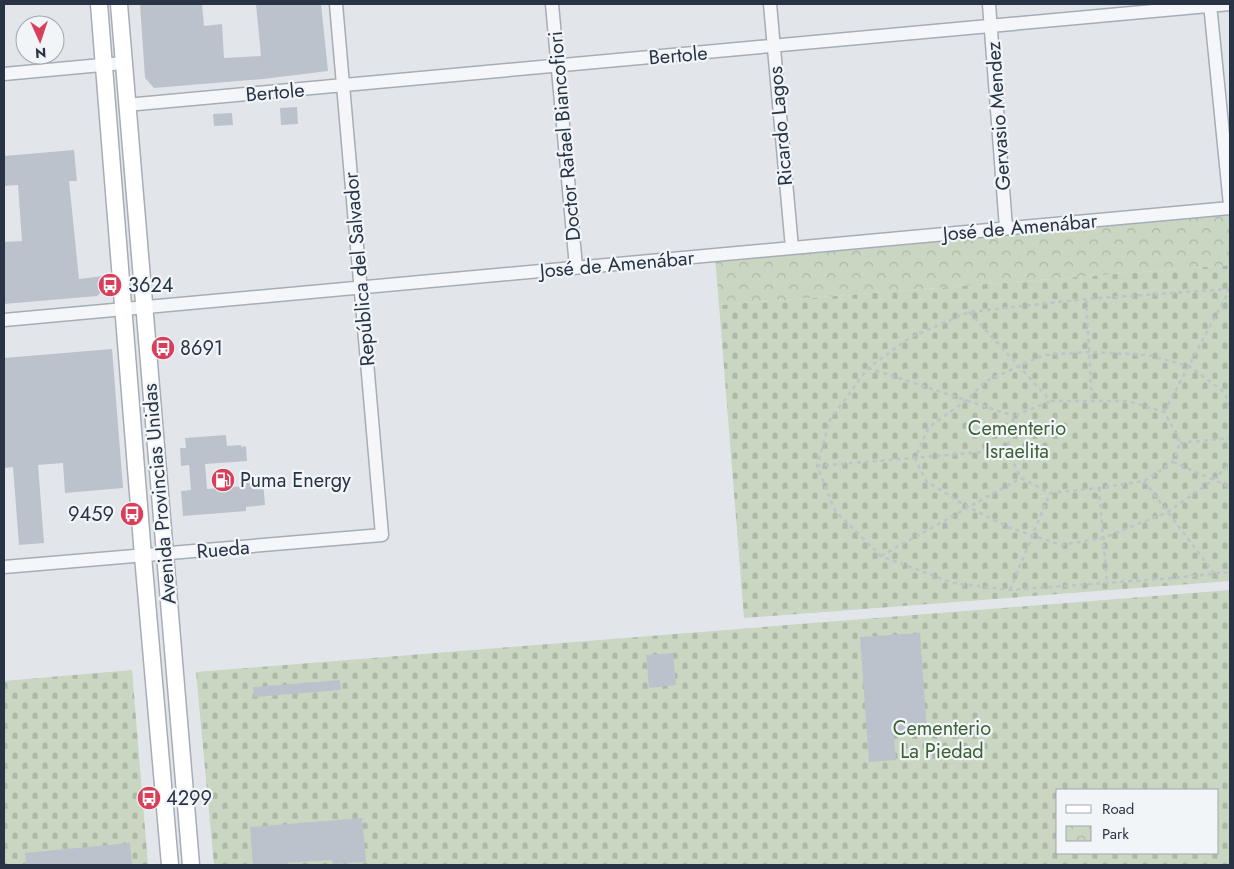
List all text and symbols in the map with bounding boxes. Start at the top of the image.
north arrow [15,15,65,65]
street label: Doctor Rafael Biancofiori [541,30,588,242]
street label: Bertole [647,38,709,73]
street label: Gervasio Mendez [979,40,1018,192]
text: N [35,43,47,63]
street label: Ricardo Lagos [761,65,800,187]
street label: Bertole [244,75,306,110]
street label: República del Salvador [337,171,382,367]
street label: José de Amenábar [939,206,1099,249]
street label: José de Amenábar [536,243,696,286]
place label: 3624 [128,271,174,300]
bus stop icon: 3624 [97,272,123,298]
place label: 8691 [180,334,223,363]
bus stop icon: 8691 [150,335,176,361]
street label: Avenida Provincias Unidas [135,382,184,606]
park label: Cementerio Israelita [968,414,1066,466]
place label: Puma Energy [240,466,351,495]
fuel station icon: Puma Energy [210,467,236,493]
place label: 9459 [68,500,114,529]
bus stop icon: 9459 [119,501,145,527]
street label: Rueda [195,533,251,566]
park label: Cementerio La Piedad [893,714,991,766]
place label: 4299 [166,784,212,813]
bus stop icon: 4299 [136,785,162,811]
legend [1056,789,1219,854]
text: Road [1102,798,1134,820]
text: Park [1102,823,1129,845]

